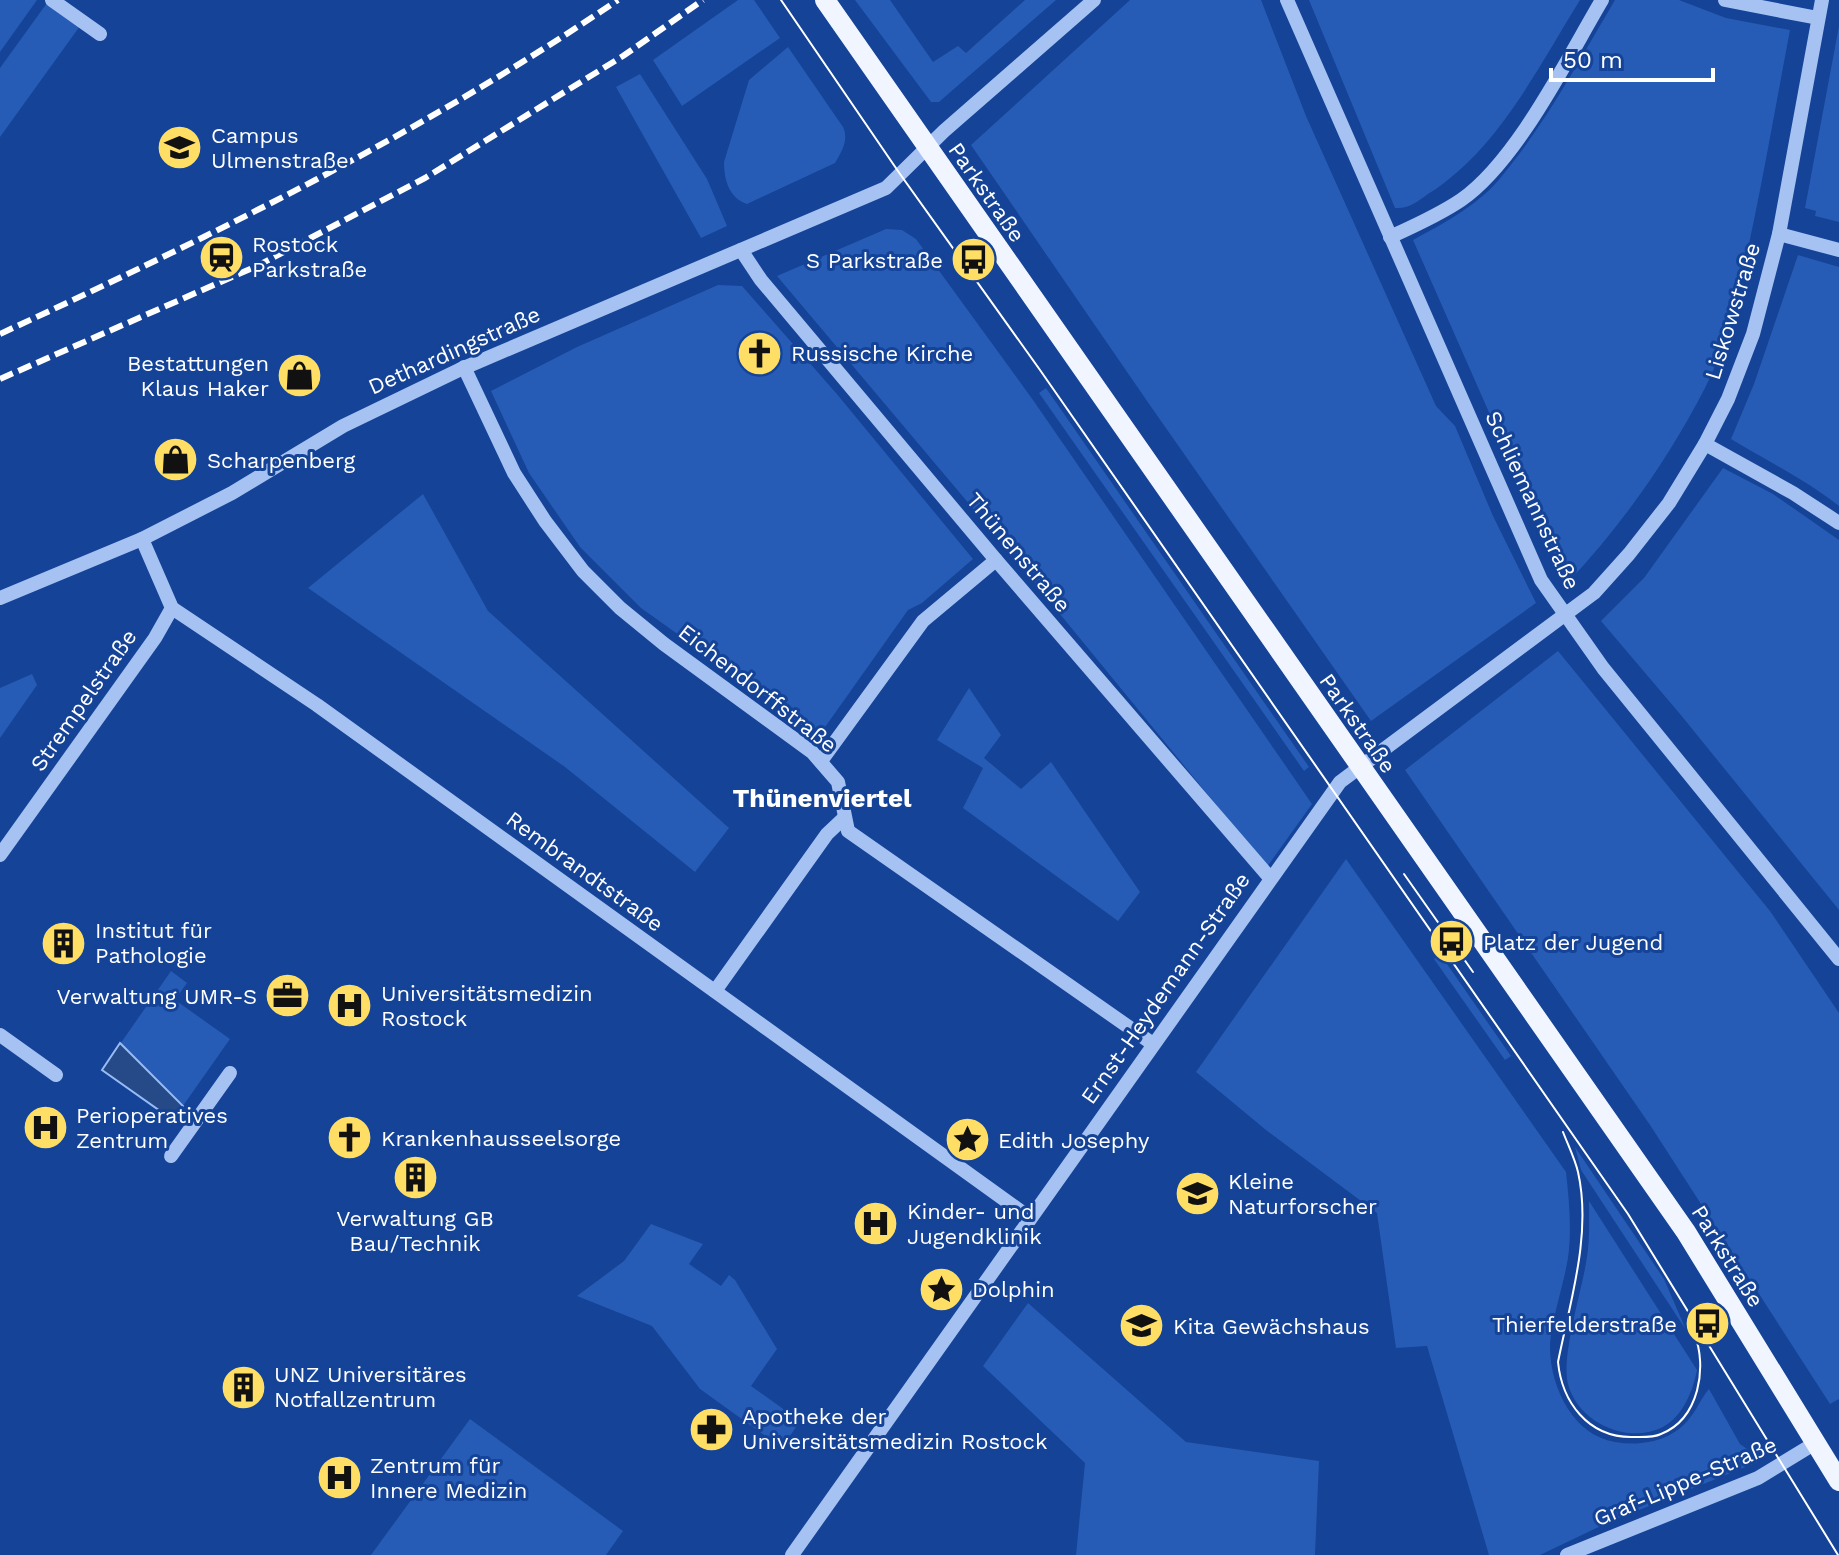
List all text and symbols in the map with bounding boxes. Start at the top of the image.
scale bar [1551,32,1713,82]
text: 50 m [1563,46,1623,74]
place label: Campus Ulmenstraße [211,123,349,173]
school or university icon: Campus Ulmenstraße [156,124,204,172]
street label: Parkstraße [943,138,1030,247]
place label: Rostock Parkstraße [252,232,367,282]
station icon: Rostock Parkstraße [197,233,245,281]
bus stop icon: S Parkstraße [950,236,998,284]
street label: Liskowstraße [1700,240,1765,383]
place label: S Parkstraße [806,248,943,273]
street label: Dethardingstraße [364,301,544,400]
church icon: Russische Kirche [736,329,784,377]
place label: Russische Kirche [791,341,973,366]
place label: Bestattungen Klaus Haker [127,351,269,401]
shop icon: Bestattungen Klaus Haker [276,352,324,400]
street label: Schliemannstraße [1480,407,1585,593]
shop icon: Scharpenberg [152,436,200,484]
place label: Scharpenberg [207,448,355,473]
street label: Thünenstraße [961,488,1076,617]
street label: Eichendorffstraße [674,619,842,758]
street label: Strempelstraße [25,625,142,776]
street label: Parkstraße [1314,669,1401,778]
district label: Thünenviertel [733,783,912,813]
street label: Rembrandtstraße [501,806,668,937]
street label: Ernst-Heydemann-Straße [1076,868,1255,1109]
place label: Institut für Pathologie [95,918,212,968]
bus stop icon: Platz der Jugend [1428,918,1476,966]
building icon: Institut für Pathologie [40,919,88,967]
place label: Platz der Jugend [1483,930,1663,955]
office icon: Verwaltung UMR-S [264,972,312,1020]
place label: Universitätsmedizin Rostock [381,981,593,1031]
hospital icon: Universitätsmedizin Rostock [326,982,374,1030]
place label: Verwaltung UMR-S [57,984,257,1009]
place label: Perioperatives Zentrum [76,1103,228,1153]
hospital icon: Perioperatives Zentrum [21,1104,69,1152]
church icon: Krankenhausseelsorge [326,1114,374,1162]
place icon: Edith Josephy [943,1116,991,1164]
place label: Krankenhausseelsorge [381,1126,621,1151]
place label: Edith Josephy [998,1128,1150,1153]
building icon: Verwaltung GB Bau/Technik [391,1153,439,1201]
place label: Kleine Naturforscher [1228,1169,1377,1219]
school or university icon: Kleine Naturforscher [1173,1170,1221,1218]
place label: Kinder- und Jugendklinik [907,1199,1042,1249]
hospital icon: Kinder- und Jugendklinik [852,1200,900,1248]
street label: Parkstraße [1686,1201,1769,1312]
place label: Verwaltung GB Bau/Technik [336,1206,494,1256]
place icon: Dolphin [917,1265,965,1313]
place label: Dolphin [972,1277,1055,1302]
bus stop icon: Thierfelderstraße [1684,1300,1732,1348]
school or university icon: Kita Gewächshaus [1118,1302,1166,1350]
place label: Thierfelderstraße [1492,1312,1677,1337]
place label: Kita Gewächshaus [1173,1314,1370,1339]
place label: UNZ Universitäres Notfallzentrum [274,1362,467,1412]
building icon: UNZ Universitäres Notfallzentrum [219,1363,267,1411]
place label: Apotheke der Universitätsmedizin Rostock [742,1404,1047,1454]
pharmacy icon: Apotheke der Universitätsmedizin Rostock [687,1405,735,1453]
street label: Graf-Lippe-Straße [1590,1432,1780,1531]
place label: Zentrum für Innere Medizin [370,1453,527,1503]
hospital icon: Zentrum für Innere Medizin [315,1454,363,1502]

